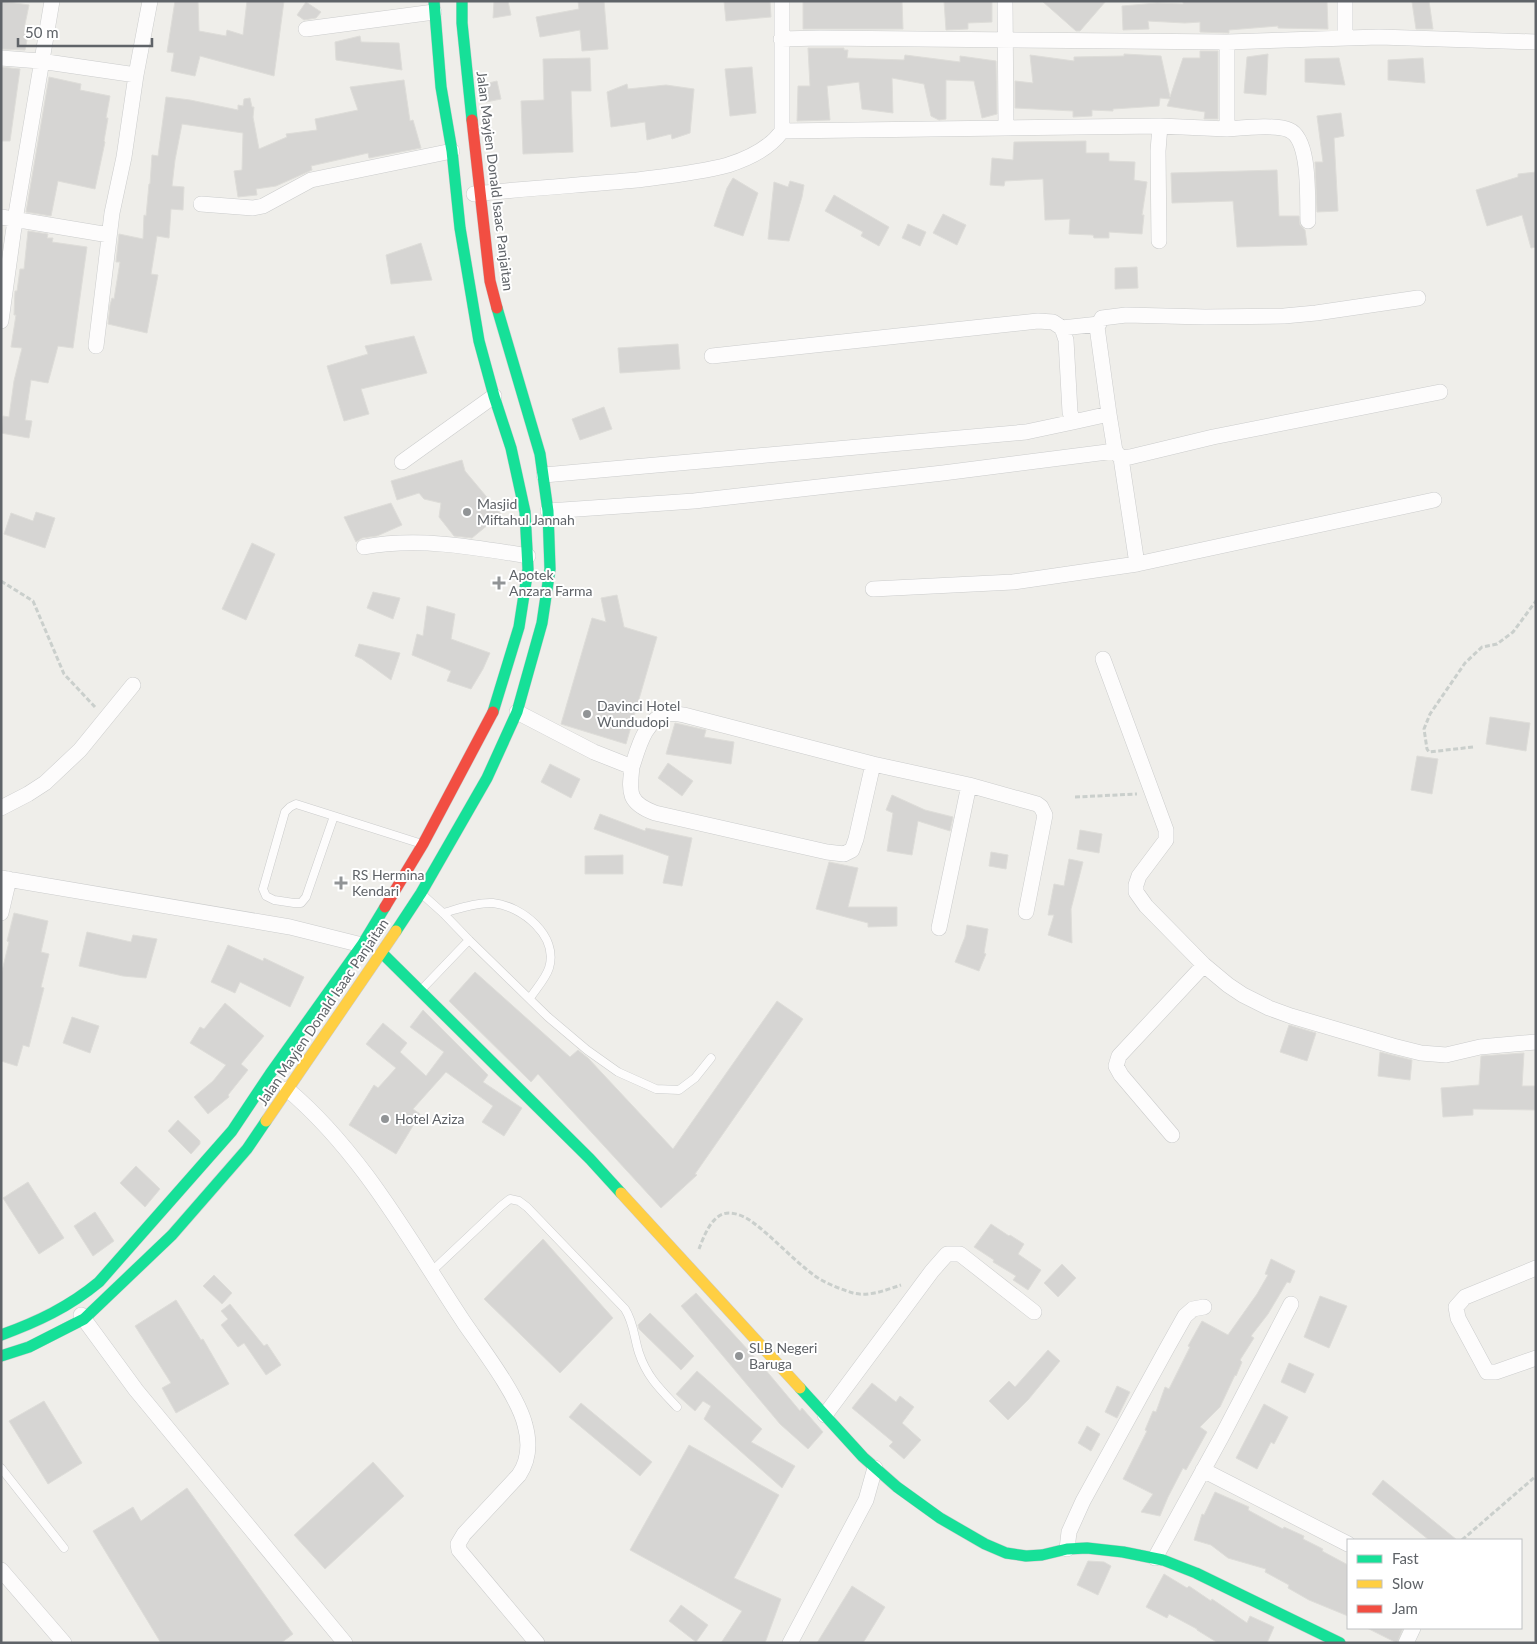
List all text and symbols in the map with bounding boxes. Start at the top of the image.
scale bar [18,15,151,47]
text: 50 m [25,23,59,41]
street label: Jalan Mayjen Donald Isaac Panjaitan [474,70,517,292]
place label: Masjid Miftahul Jannah [477,495,575,528]
marker: Masjid Miftahul Jannah [461,506,473,518]
place label: Apotek Anzara Farma [509,566,593,599]
marker: Apotek Anzara Farma [493,577,505,589]
place label: Davinci Hotel Wundudopi [597,697,680,730]
marker: Davinci Hotel Wundudopi [581,708,593,720]
place label: RS Hermina Kendari [352,866,425,899]
marker: RS Hermina Kendari [334,876,348,890]
street label: Jalan Mayjen Donald Isaac Panjaitan [254,915,392,1108]
place label: Hotel Aziza [395,1110,465,1127]
marker: Hotel Aziza [379,1113,391,1125]
place label: SLB Negeri Baruga [749,1339,817,1372]
marker: SLB Negeri Baruga [733,1350,745,1362]
legend [1347,1539,1522,1629]
text: Fast [1392,1549,1419,1567]
text: Slow [1392,1574,1424,1592]
text: Jam [1392,1599,1418,1617]

